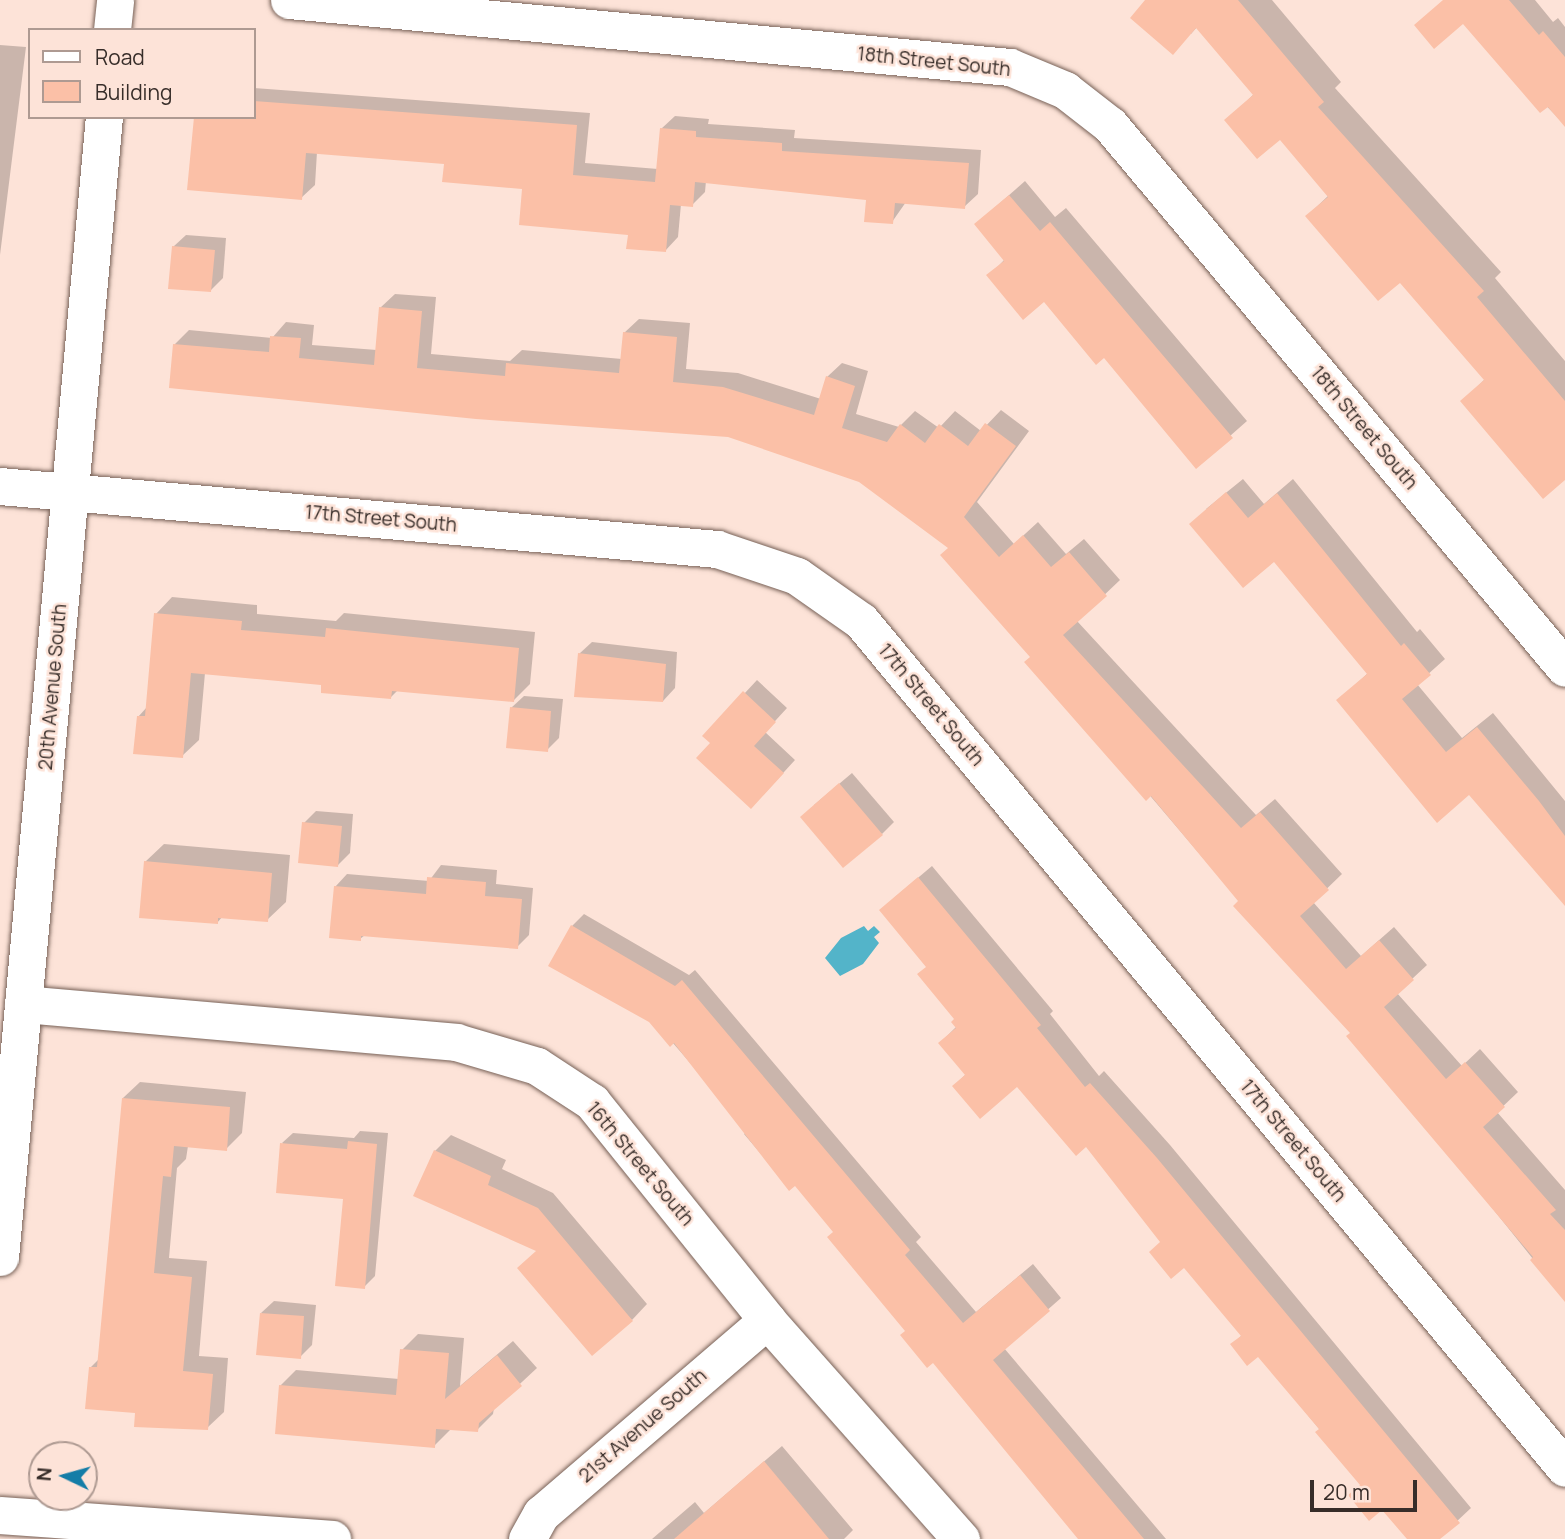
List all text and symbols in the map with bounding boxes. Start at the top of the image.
legend [28,28,256,119]
text: Road [95,43,145,71]
street label: 18th Street South [856,43,1012,81]
text: Building [95,78,172,106]
street label: 18th Street South [1306,362,1422,494]
street label: 17th Street South [304,501,458,537]
street label: 20th Avenue South [34,603,72,771]
street label: 17th Street South [873,639,989,771]
street label: 17th Street South [1235,1075,1351,1207]
street label: 16th Street South [582,1097,698,1231]
street label: 21st Avenue South [575,1364,711,1488]
north arrow [28,1441,98,1511]
text: N [31,1466,58,1482]
scale bar [1313,1466,1420,1510]
text: 20 m [1323,1478,1370,1506]

